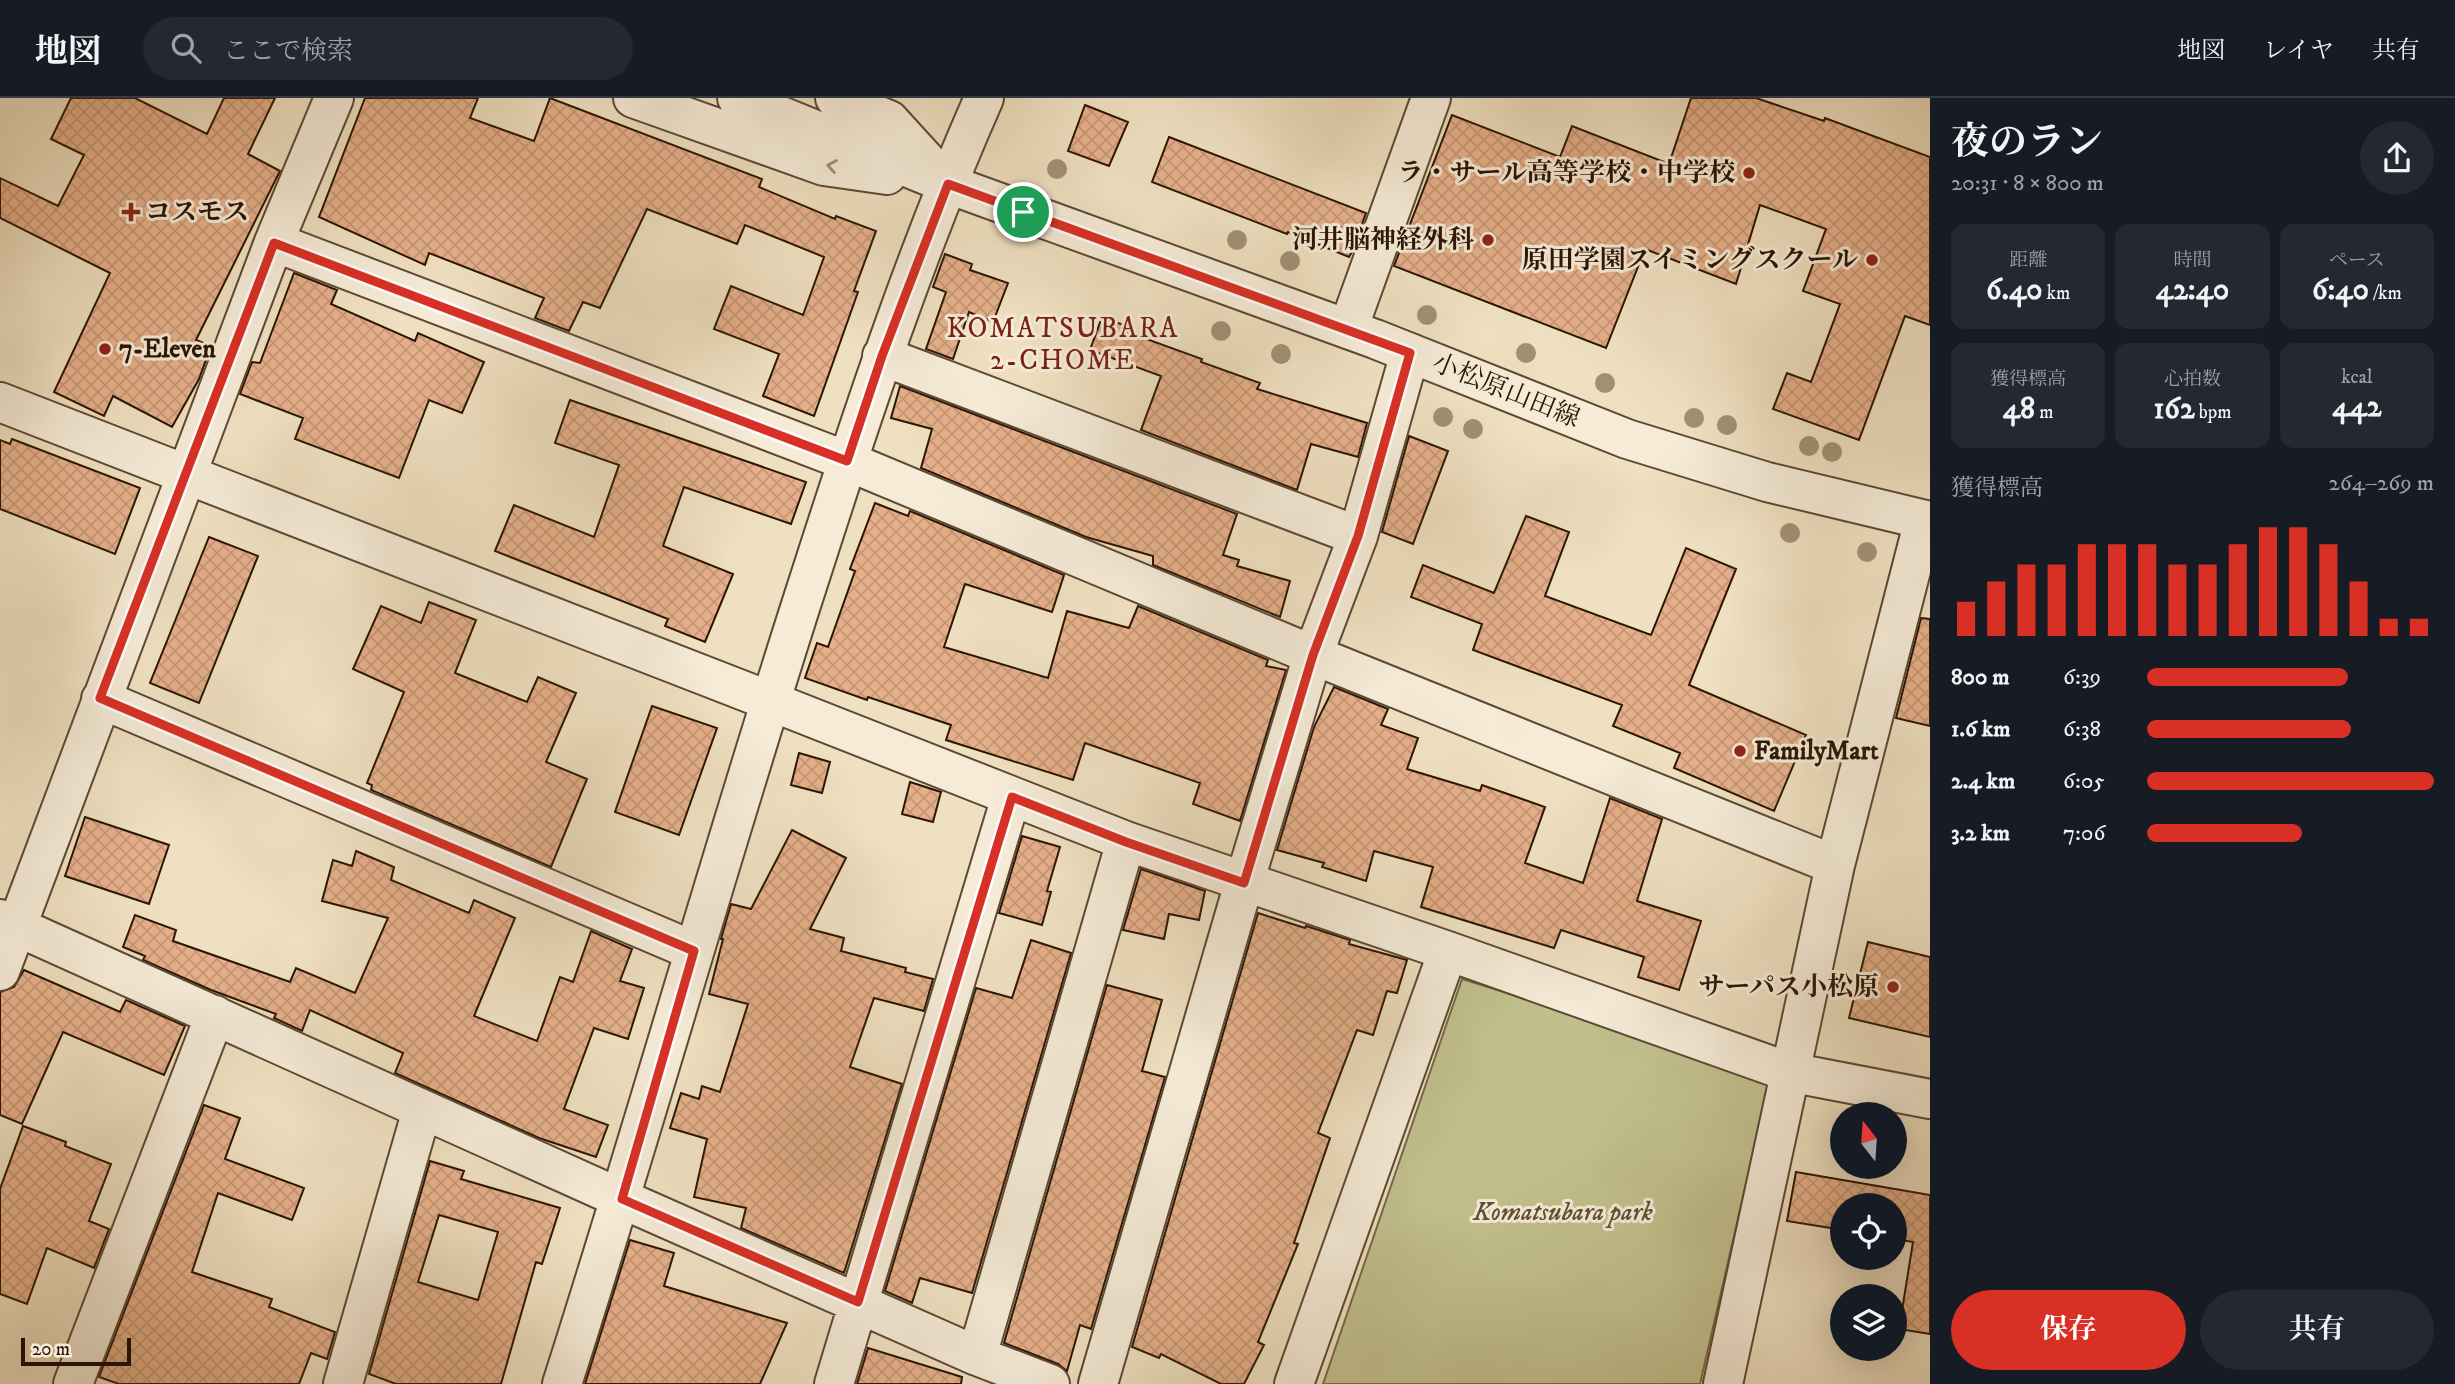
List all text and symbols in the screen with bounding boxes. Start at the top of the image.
search box [143,17,633,80]
icon: search [167,29,205,67]
text: 地図 [35,32,101,73]
text: ここで検索 [223,35,353,68]
text: 地図 [2177,36,2225,66]
text: レイヤ [2263,36,2334,66]
text: 共有 [2372,36,2420,66]
text: 夜のラン [1951,119,2103,167]
button: share [2360,121,2434,195]
place label: ラ・サール高等学校・中学校 [1398,157,1735,190]
one-way arrow [826,160,838,175]
marker: ラ・サール高等学校・中学校 [1741,165,1757,181]
text: 20:31 · 8 × 800 m [1951,169,2104,198]
pin [993,182,1053,242]
icon: arrive [1004,193,1042,231]
place label: コスモス [145,196,249,229]
marker: コスモス [123,204,139,220]
place label: 河井脳神経外科 [1292,224,1474,257]
marker: 河井脳神経外科 [1480,232,1496,248]
place label: 原田学園スイミングスクール [1522,244,1858,277]
text: 距離 [2009,249,2047,272]
text: 時間 [2173,249,2212,272]
text: ペース [2329,249,2385,272]
marker: 原田学園スイミングスクール [1864,252,1880,268]
text: 6.40 [1986,272,2043,309]
text: 42:40 [2156,272,2229,309]
text: 6:40 [2312,272,2369,309]
text: km [2043,282,2070,305]
text: /km [2369,282,2402,305]
district label: KOMATSUBARA 2-CHOME [947,311,1179,378]
place label: 7-Eleven [119,333,216,366]
marker: 7-Eleven [97,341,113,357]
street label: 小松原山田線 [1427,346,1585,436]
text: kcal [2341,366,2372,389]
text: 獲得標高 [1990,368,2066,391]
text: 心拍数 [2164,368,2221,391]
text: 442 [2332,389,2381,426]
text: 48 [2003,391,2035,428]
text: 162 [2153,391,2195,428]
text: m [2035,401,2053,424]
text: bpm [2195,401,2232,424]
text: 264–269 m [2328,469,2434,498]
text: 獲得標高 [1951,474,2043,503]
text: 800 m [1951,663,2009,692]
text: 6:39 [2063,663,2101,692]
text: 1.6 km [1951,715,2010,744]
text: 6:38 [2063,715,2101,744]
place label: FamilyMart [1754,735,1879,768]
marker: FamilyMart [1732,743,1748,759]
text: 2.4 km [1951,767,2015,796]
text: 6:05 [2063,767,2105,796]
text: 3.2 km [1951,819,2010,848]
text: 7:06 [2063,819,2105,848]
place label: サーパス小松原 [1698,971,1879,1004]
marker: サーパス小松原 [1885,979,1901,995]
north arrow [1830,1102,1908,1180]
map controls [1830,1102,1907,1361]
button: locate [1830,1193,1907,1270]
park label: Komatsubara park [1472,1196,1653,1229]
button: layers [1830,1284,1907,1361]
button: 保存 [1951,1290,2186,1370]
button: 共有 [2200,1290,2434,1370]
scale bar [21,1335,131,1367]
text: 20 m [32,1338,70,1361]

